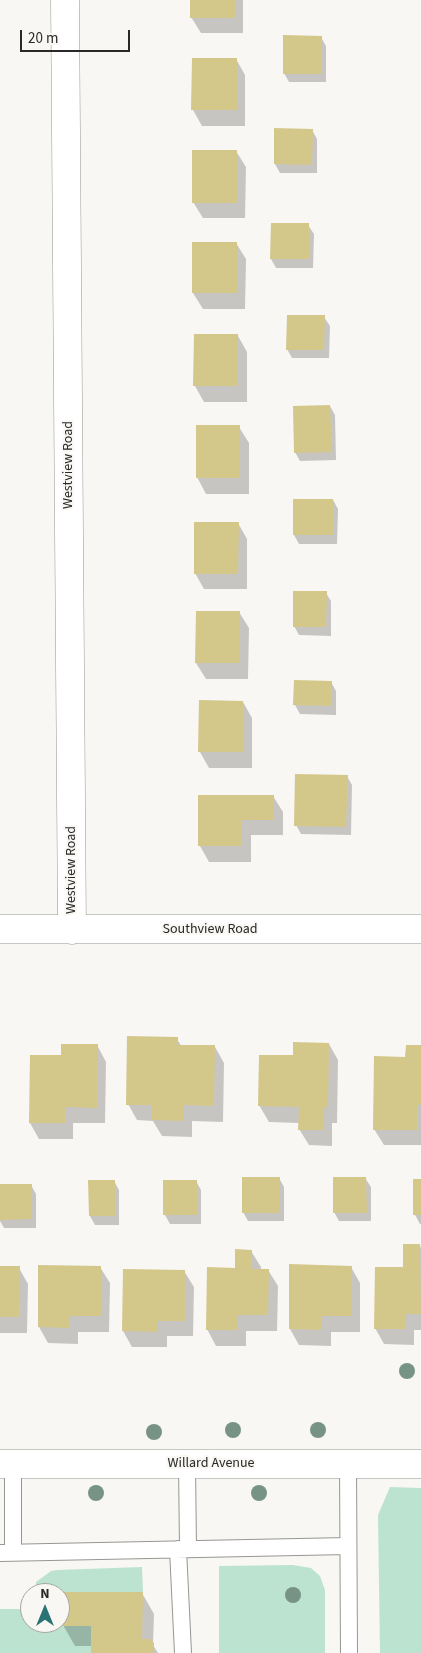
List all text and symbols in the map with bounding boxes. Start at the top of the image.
scale bar [22,20,132,52]
text: 20 m [28,28,58,49]
street label: Westview Road [61,421,77,509]
street label: Westview Road [64,826,80,914]
street label: Southview Road [163,922,257,938]
street label: Willard Avenue [167,1456,255,1472]
north arrow [20,1583,70,1633]
text: N [40,1584,50,1604]

